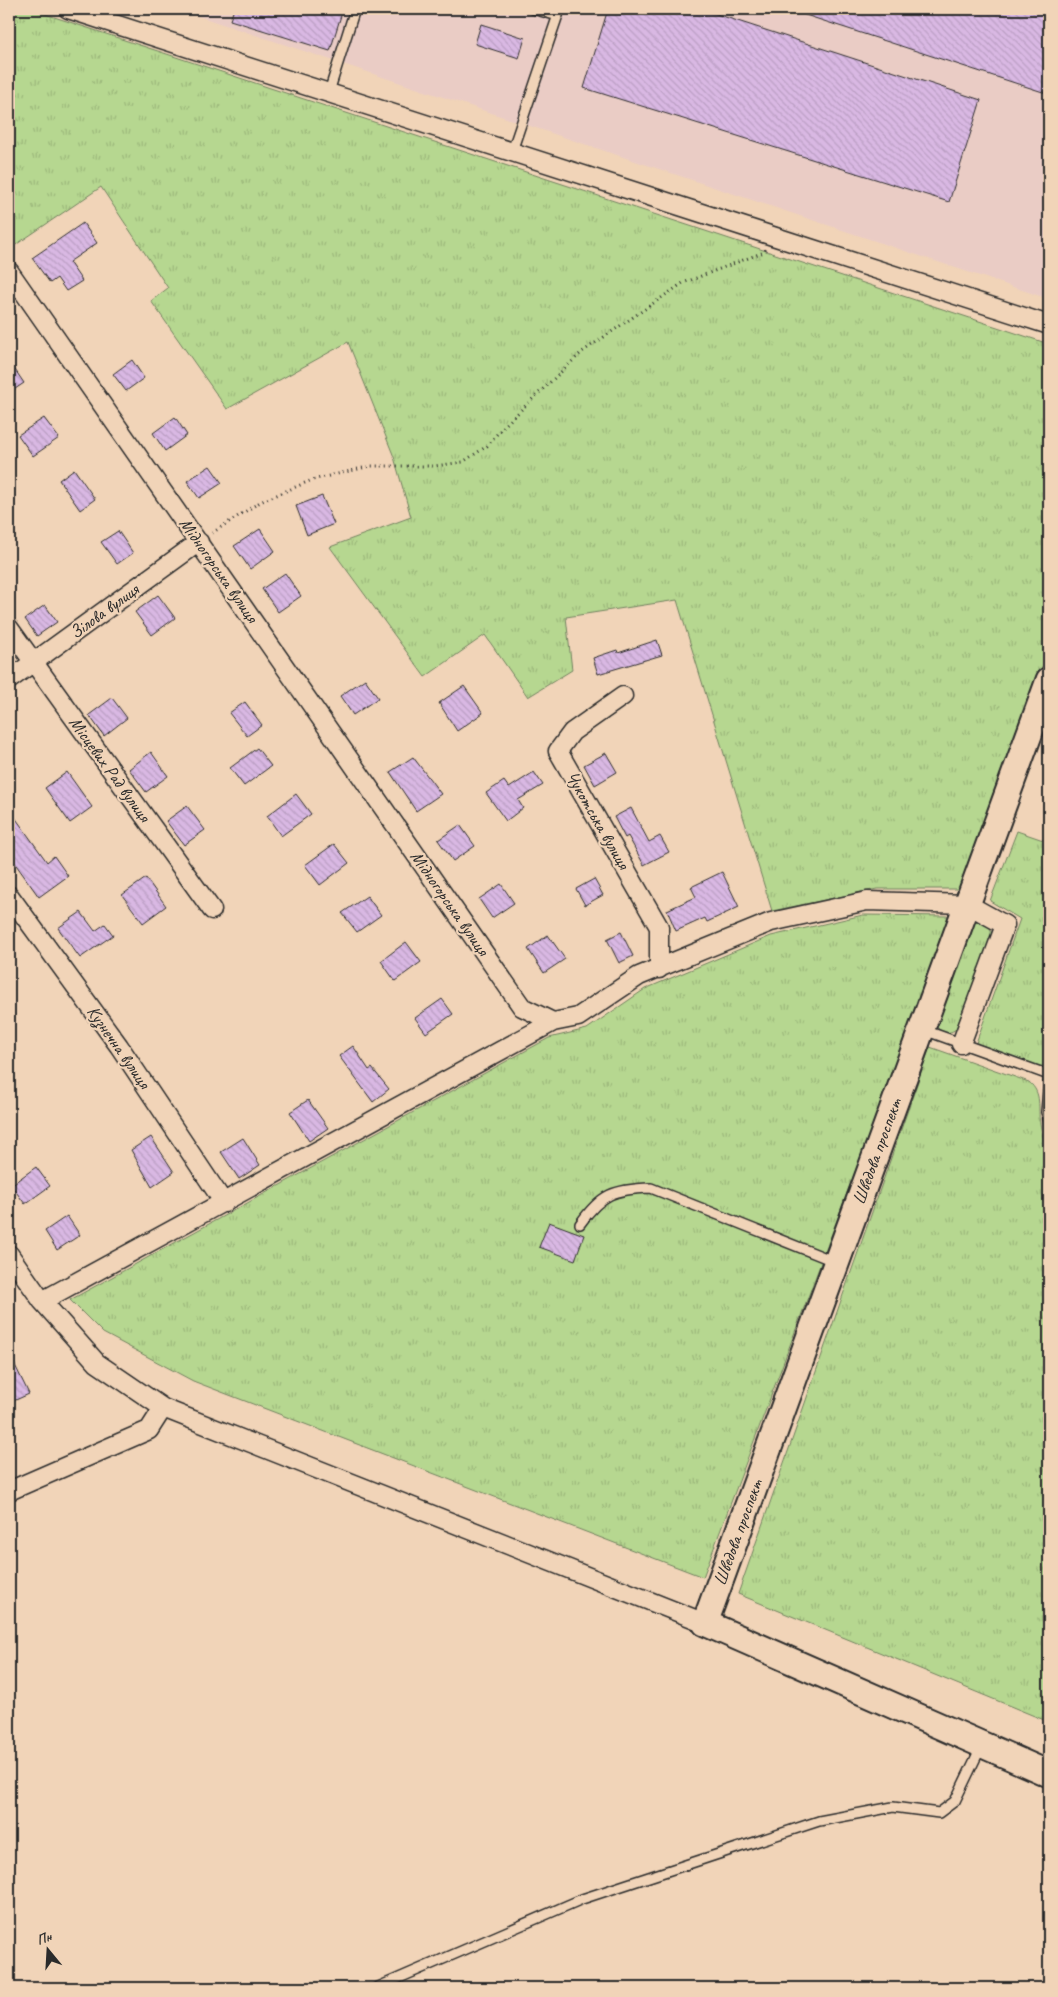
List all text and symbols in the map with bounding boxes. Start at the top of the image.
street label: Мідногорська вулиця [175,513,264,628]
street label: Зілова вулиця [65,578,144,643]
street label: Місцевих Рад вулиця [64,712,157,827]
street label: Чукотська вулиця [561,767,636,874]
street label: Мідногорська вулиця [406,846,495,961]
street label: Кузнечна вулиця [82,1001,157,1095]
street label: Шведова проспект [848,1094,907,1207]
street label: Шведова проспект [709,1475,768,1588]
north arrow [22,1924,72,1974]
text: Пн [35,1928,54,1948]

